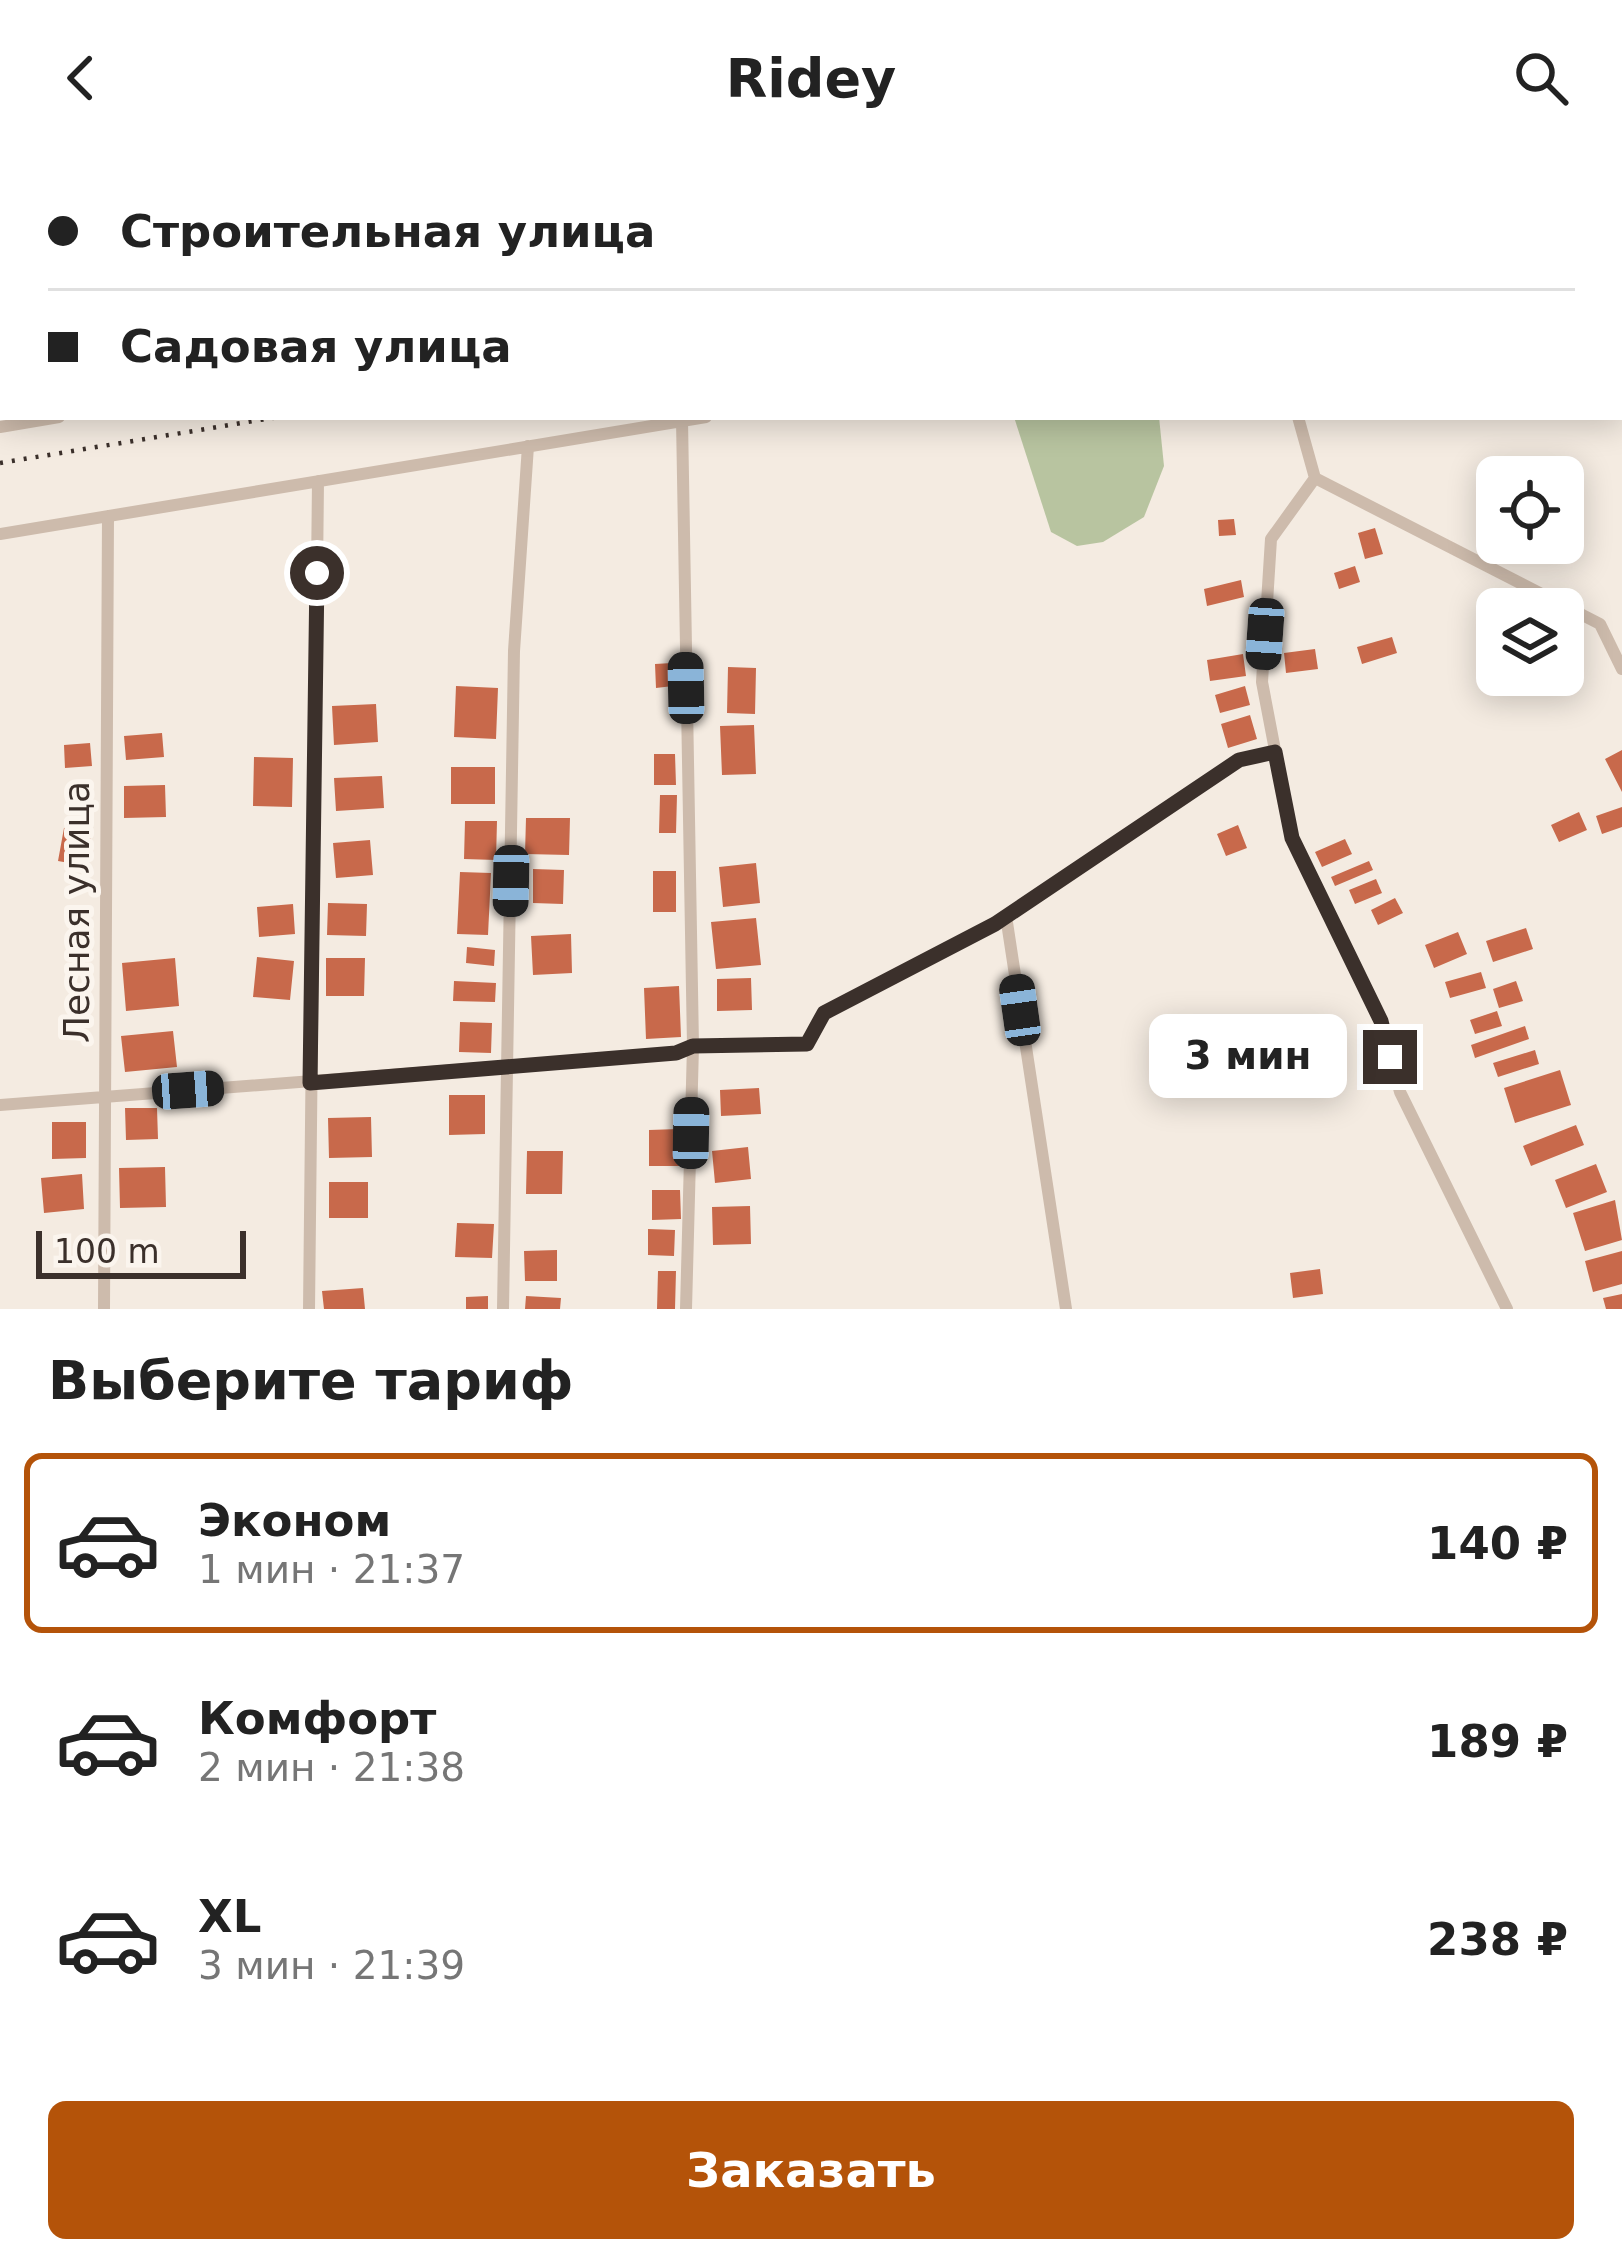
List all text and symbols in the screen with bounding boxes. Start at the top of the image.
icon: back [48,45,114,111]
icon: search [1508,45,1574,111]
text: Ridey [726,47,896,110]
text: Строительная улица [120,205,655,258]
text: Садовая улица [120,320,512,373]
map controls [1476,456,1584,696]
button: locate [1476,456,1584,564]
route start [290,546,344,600]
button: layers [1476,588,1584,696]
car [1245,597,1285,671]
car [667,652,705,724]
street label: Лесная улица [56,781,97,1043]
car [492,845,530,917]
car [997,972,1043,1048]
callout: 3 мин [1150,1015,1348,1099]
route end [1363,1030,1417,1084]
text: 3 мин [1185,1033,1311,1078]
car [151,1070,225,1110]
car [672,1097,710,1169]
scale bar [36,1225,246,1278]
text: 100 m [54,1232,160,1271]
text: Выберите тариф [48,1349,573,1412]
icon: car [54,1489,162,1597]
text: Эконом [198,1494,391,1547]
text: 140 ₽ [1427,1517,1568,1570]
text: 1 мин · 21:37 [198,1547,465,1592]
icon: car [54,1687,162,1795]
text: Комфорт [198,1692,436,1745]
text: 189 ₽ [1427,1715,1568,1768]
text: 2 мин · 21:38 [198,1745,465,1790]
icon: car [54,1885,162,1993]
text: XL [198,1890,261,1943]
text: 238 ₽ [1427,1913,1568,1966]
text: 3 мин · 21:39 [198,1943,465,1988]
button: Заказать [48,2101,1574,2239]

